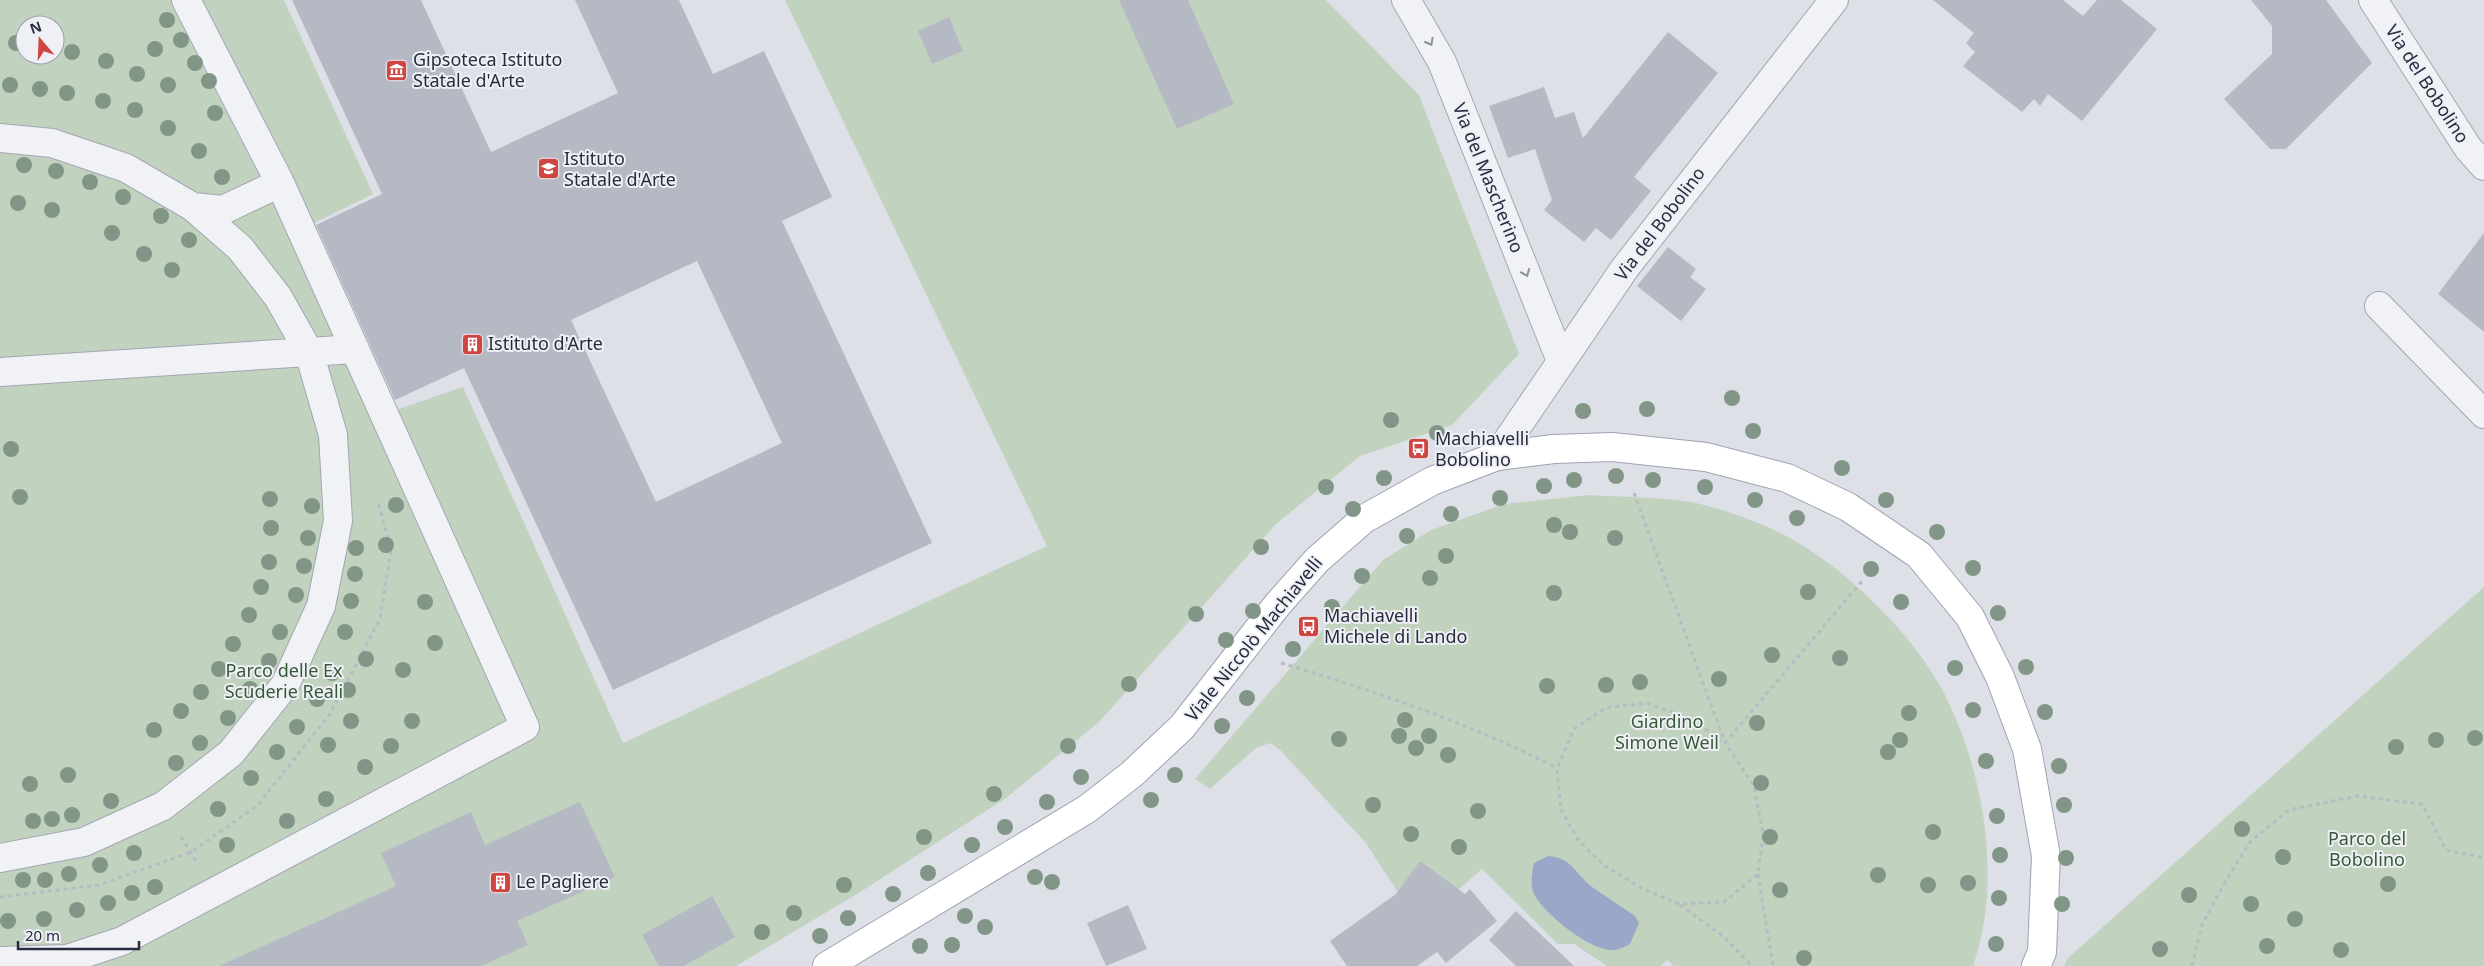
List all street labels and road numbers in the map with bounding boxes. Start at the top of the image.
street label: Via del Bobolino [2381,20,2475,147]
street label: Via del Mascherino [1448,99,1530,256]
street label: Via del Bobolino [1609,162,1710,285]
street label: Viale Niccolò Machiavelli [1179,551,1327,726]

